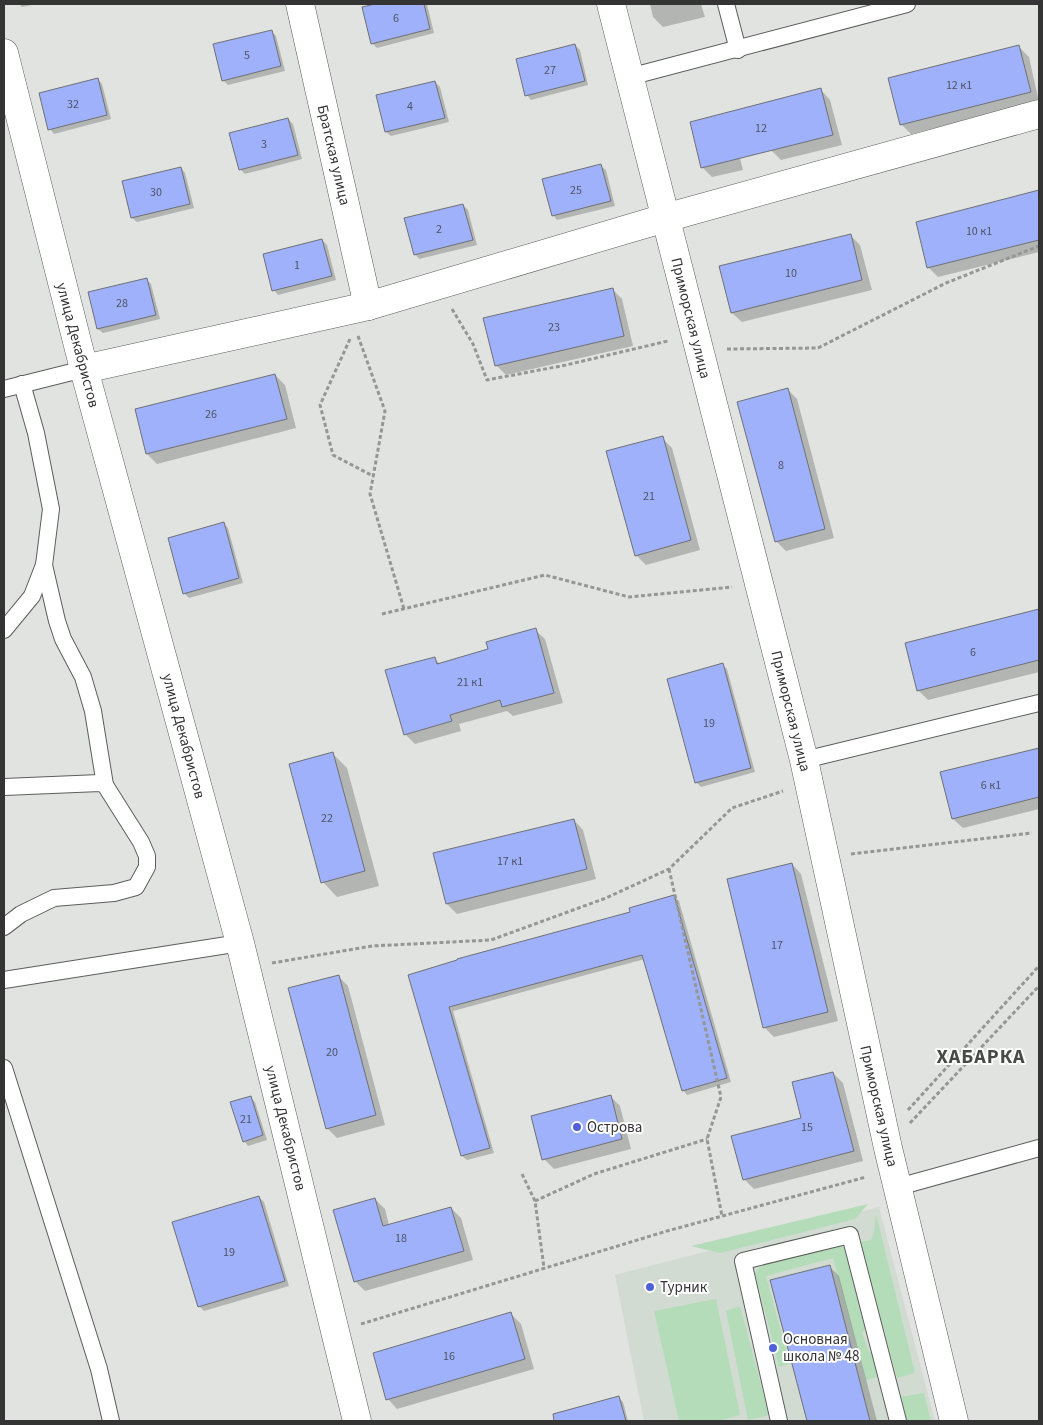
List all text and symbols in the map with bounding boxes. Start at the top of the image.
house number: 6 [393,10,399,27]
house number: 5 [244,47,250,64]
house number: 27 [544,62,556,79]
house number: 12 к1 [946,77,972,94]
house number: 32 [67,96,79,113]
house number: 4 [407,98,413,115]
street label: Братская улица [312,103,355,207]
house number: 12 [755,120,767,137]
house number: 3 [261,136,267,153]
house number: 25 [570,182,582,199]
house number: 30 [150,184,162,201]
house number: 2 [436,221,442,238]
house number: 10 к1 [966,223,992,240]
street label: Приморская улица [665,255,716,381]
house number: 1 [294,257,300,274]
house number: 10 [785,265,797,282]
street label: улица Декабристов [51,280,104,410]
house number: 28 [116,295,128,312]
house number: 23 [548,319,560,336]
house number: 26 [205,406,217,423]
house number: 8 [778,457,784,474]
house number: 21 [643,488,655,505]
house number: 6 [970,644,976,661]
street label: Приморская улица [765,648,816,774]
street label: улица Декабристов [157,671,210,801]
house number: 21 к1 [457,674,483,691]
house number: 19 [703,715,715,732]
house number: 6 к1 [981,777,1001,794]
house number: 22 [321,810,333,827]
house number: 17 к1 [497,853,523,870]
house number: 17 [771,937,783,954]
street label: Приморская улица [854,1043,903,1169]
district label: ХАБАРКА [937,1043,1025,1071]
house number: 20 [326,1044,338,1061]
street label: улица Декабристов [260,1063,311,1193]
house number: 21 [240,1111,252,1128]
place label: Острова [587,1117,642,1138]
house number: 15 [801,1119,813,1136]
marker: Острова [571,1121,583,1133]
house number: 18 [395,1230,407,1247]
house number: 19 [223,1244,235,1261]
place label: Турник [660,1277,708,1298]
marker: Турник [644,1281,656,1293]
place label: Основная школа № 48 [783,1329,859,1367]
marker: Основная школа № 48 [767,1342,779,1354]
house number: 16 [443,1348,455,1365]

